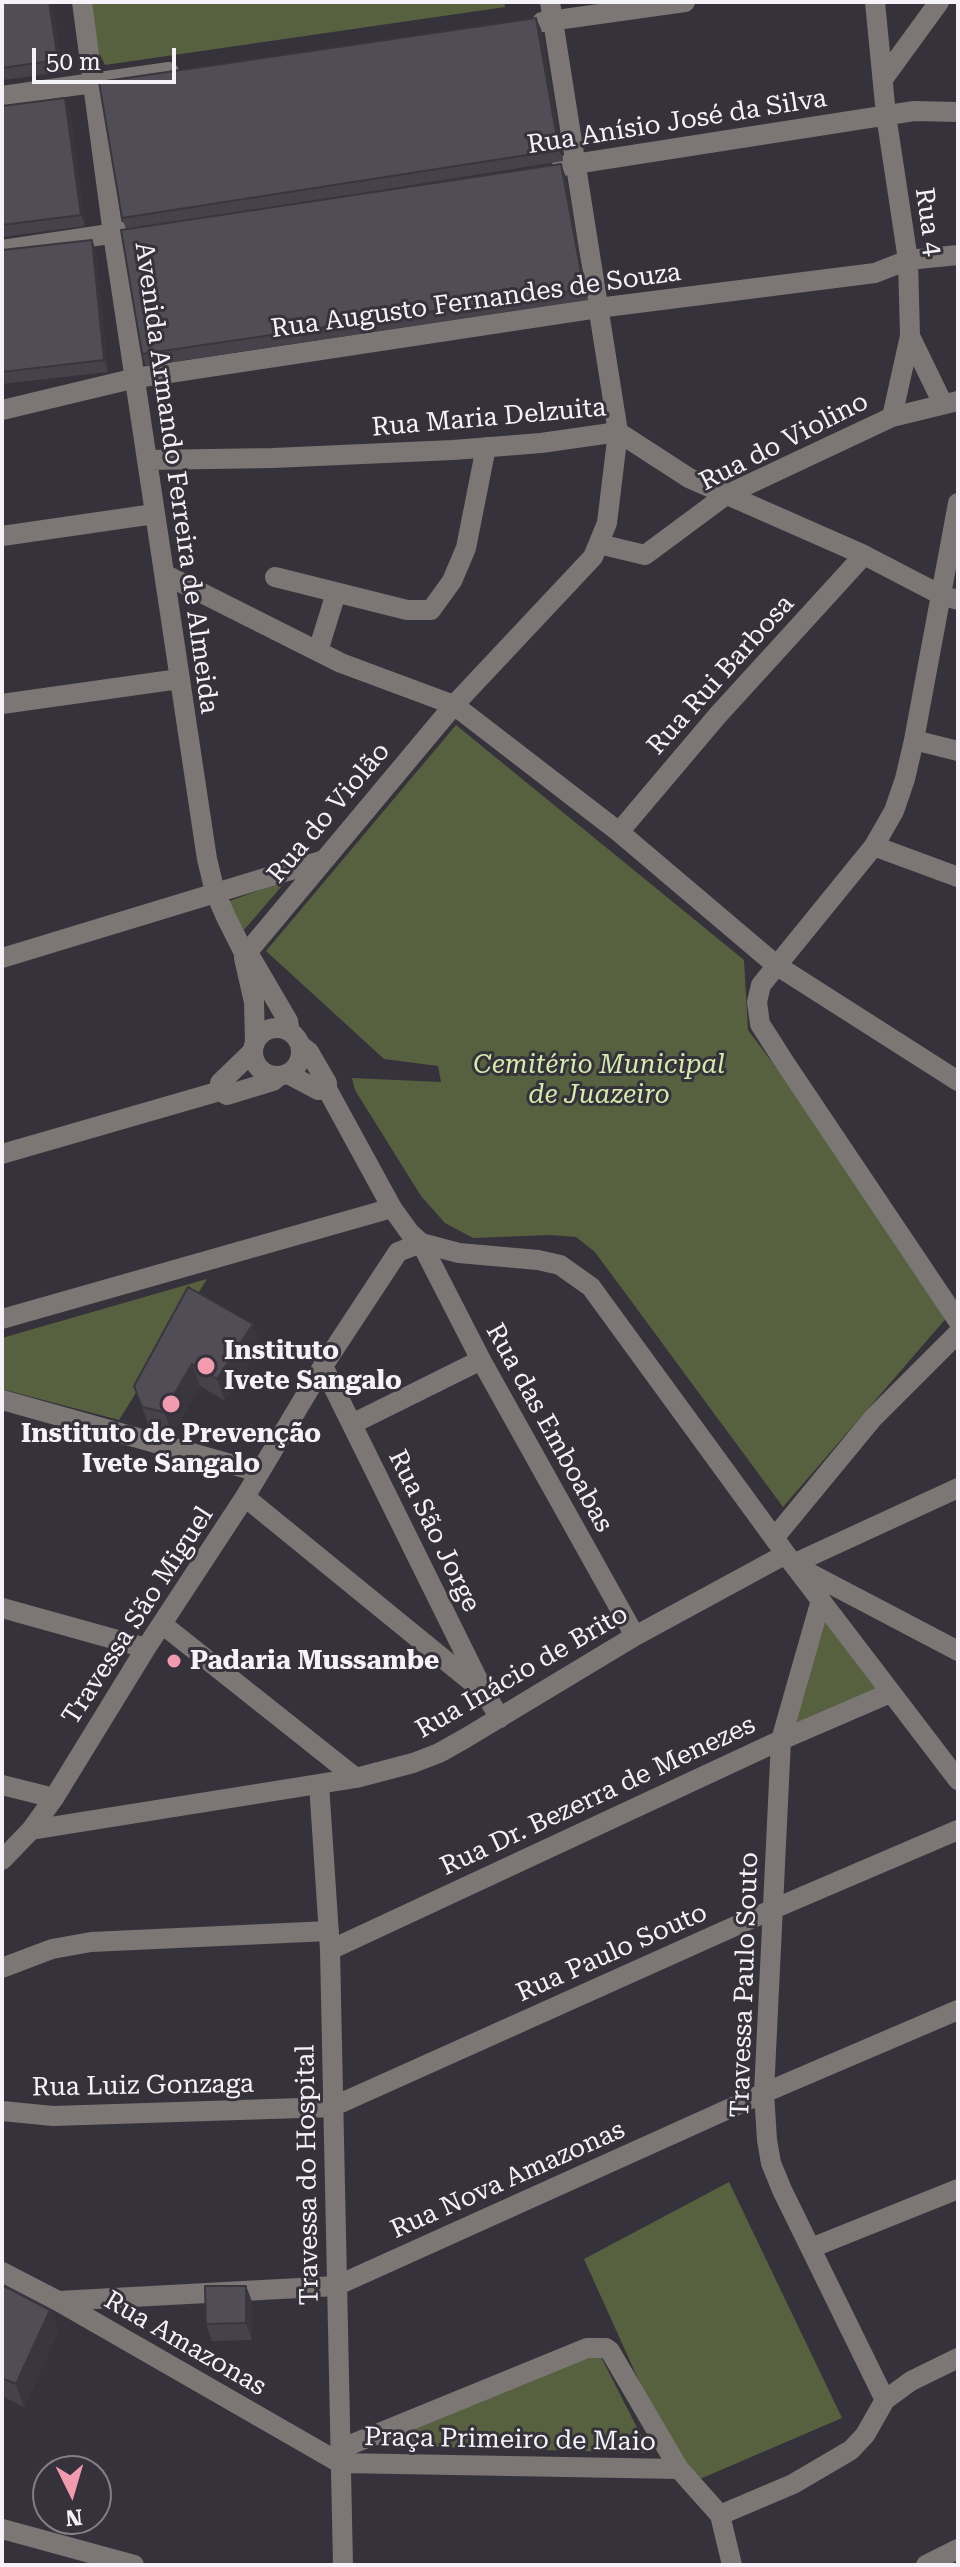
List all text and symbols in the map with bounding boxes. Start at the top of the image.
scale bar [36,32,180,82]
text: 50 m [46,48,101,76]
street label: Rua Anísio José da Silva [525,83,829,161]
street label: Rua 4 [908,186,948,258]
street label: Avenida Armando Ferreira de Almeida [127,240,225,716]
street label: Rua Augusto Fernandes de Souza [269,257,683,345]
street label: Rua do Violino [694,386,874,498]
street label: Rua Maria Delzuita [370,392,608,444]
street label: Rua Rui Barbosa [641,589,801,761]
street label: Rua do Violão [261,736,397,890]
park label: Cemitério Municipal de Juazeiro [473,1049,725,1110]
street label: Rua das Emboabas [479,1318,619,1538]
place label: Instituto Ivete Sangalo [224,1335,402,1396]
marker: Instituto Ivete Sangalo [195,1355,217,1377]
marker: Instituto de Prevenção Ivete Sangalo [160,1393,182,1415]
place label: Instituto de Prevenção Ivete Sangalo [21,1418,321,1480]
street label: Rua São Jorge [381,1445,487,1617]
street label: Travessa São Miguel [56,1501,220,1731]
street label: Rua Inácio de Brito [411,1599,633,1745]
place label: Padaria Mussambe [190,1645,439,1677]
marker: Padaria Mussambe [165,1652,183,1670]
street label: Rua Dr. Bezerra de Menezes [436,1709,760,1883]
street label: Travessa Paulo Souto [725,1852,765,2118]
street label: Rua Paulo Souto [512,1897,712,2009]
street label: Travessa do Hospital [290,2044,326,2306]
street label: Rua Luiz Gonzaga [32,2068,254,2104]
street label: Rua Nova Amazonas [386,2114,630,2246]
street label: Rua Amazonas [98,2285,272,2403]
street label: Praça Primeiro de Maio [364,2422,656,2458]
north arrow [32,2455,112,2535]
text: N [64,2504,84,2531]

